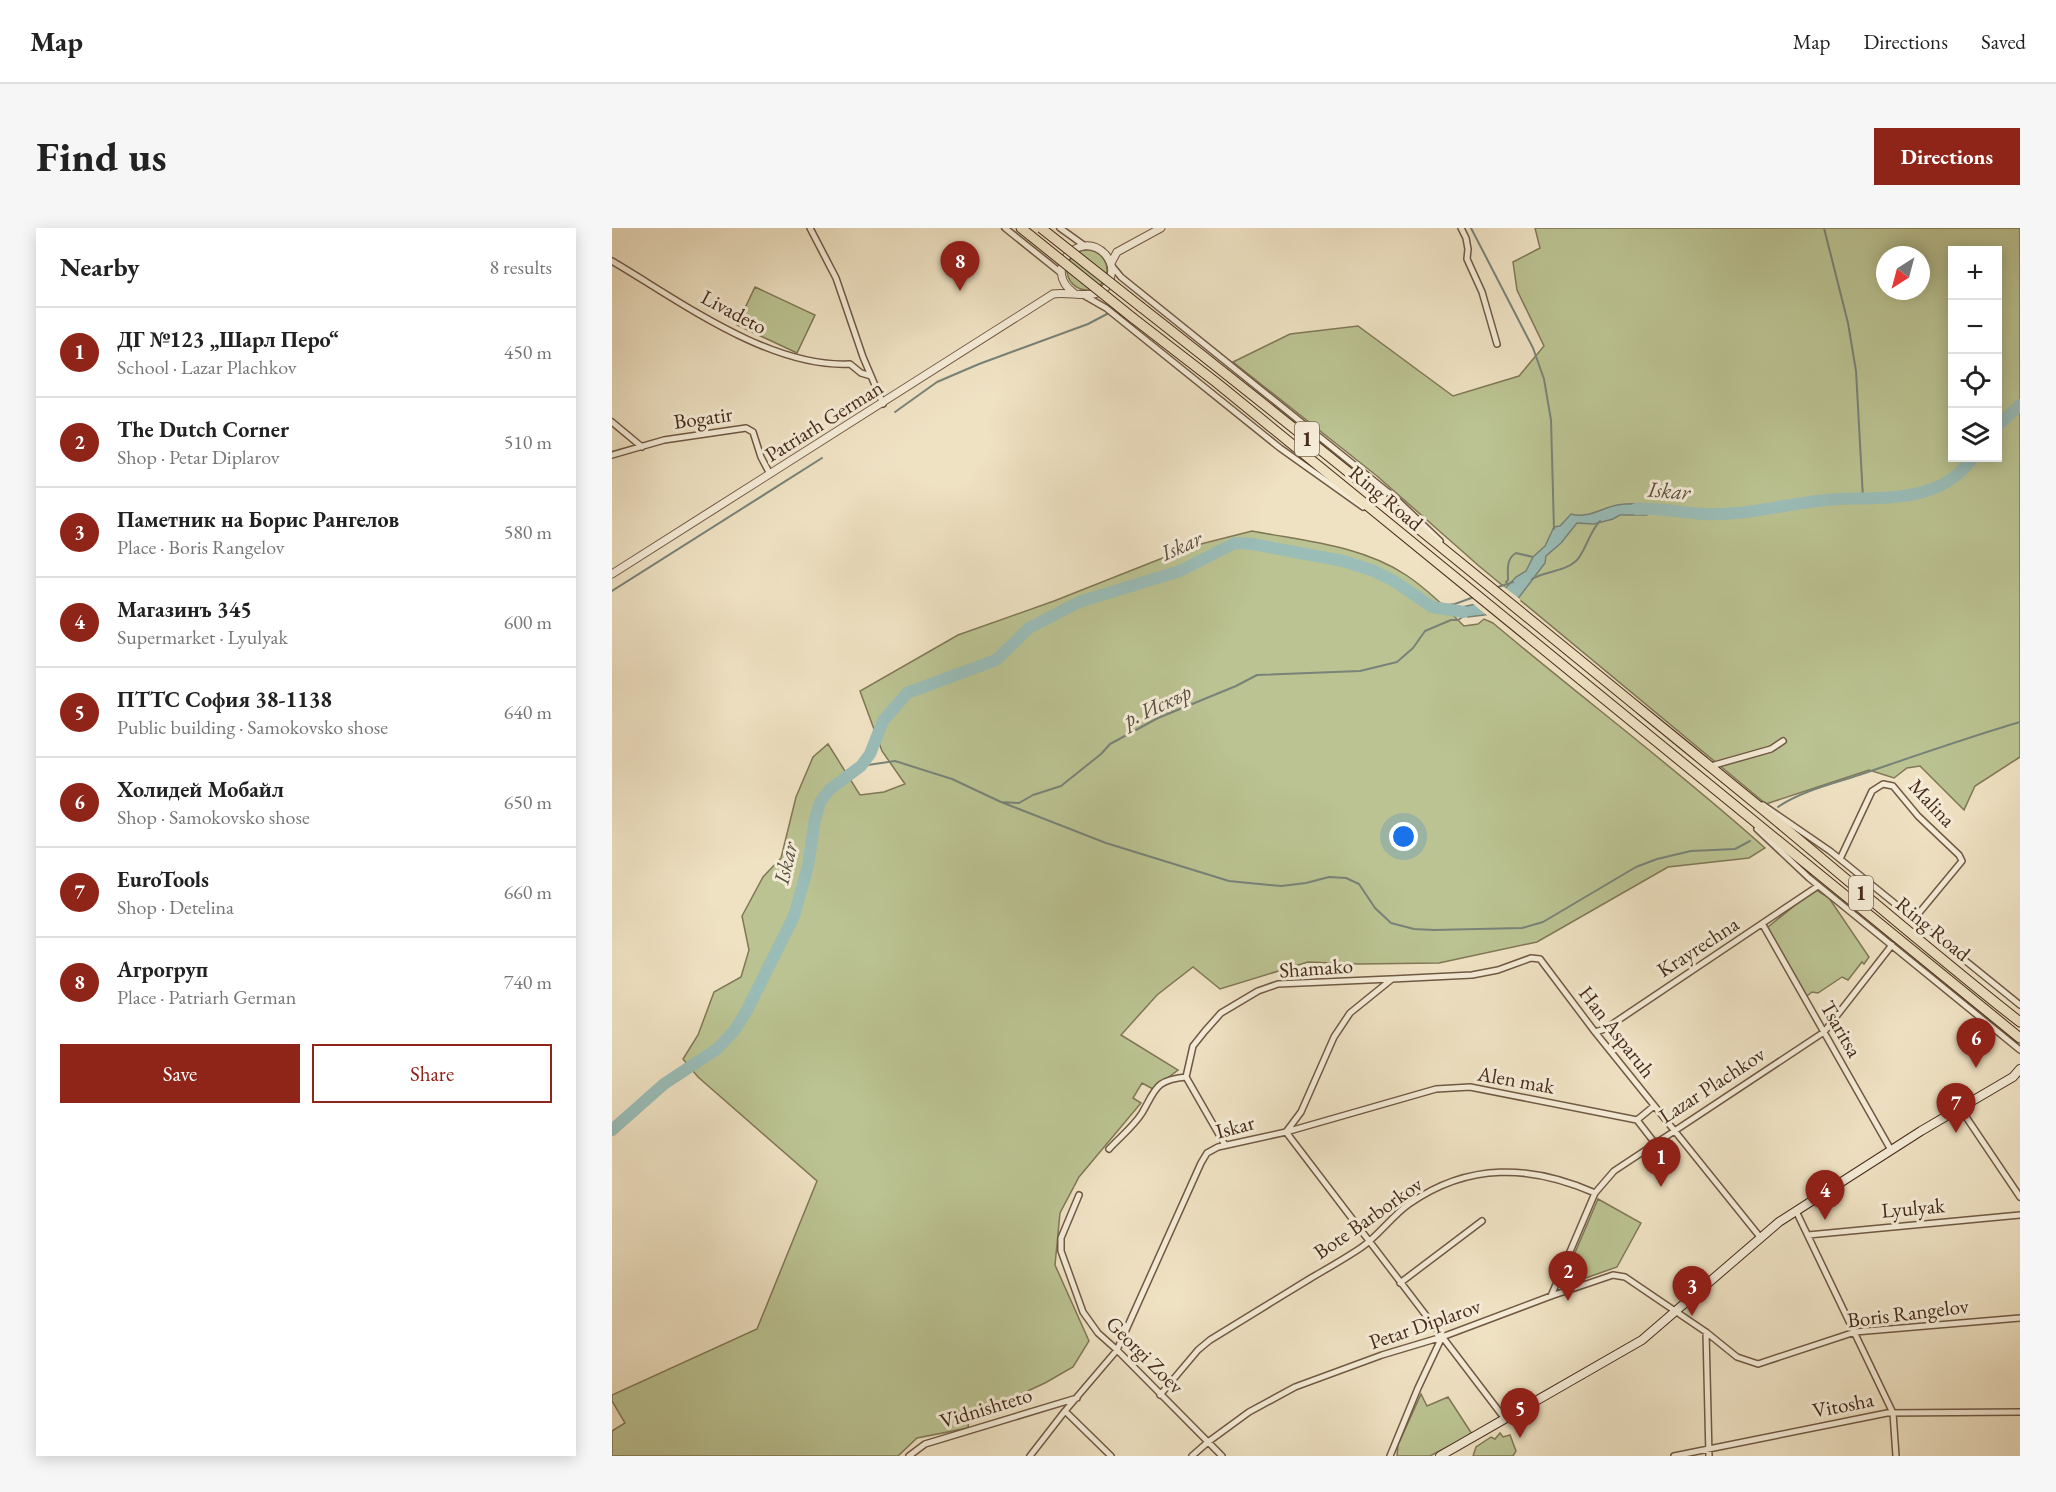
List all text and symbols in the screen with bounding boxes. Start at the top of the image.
text: Map [30,23,83,59]
text: Map [1793,28,1830,55]
text: Directions [1863,28,1948,55]
text: Saved [1981,28,2026,55]
button: Directions [1874,128,2020,185]
text: Find us [36,129,167,184]
pin: 8 [940,242,980,291]
north arrow [1876,246,1930,300]
map controls [1948,246,2002,462]
button: + [1948,246,2002,300]
text: Nearby [60,250,140,284]
text: 8 results [489,254,552,280]
street label: Livadeto [697,283,772,340]
button: − [1948,300,2002,354]
text: ДГ №123 „Шарл Перо“ [117,325,339,354]
text: 1 [74,339,85,365]
text: 450 m [504,339,552,365]
text: School · Lazar Plachkov [117,354,297,380]
button: locate [1948,354,2002,408]
street label: Patriarh German [760,374,888,468]
street label: Bogatir [672,400,734,435]
button: layers [1948,408,2002,462]
text: The Dutch Corner [117,415,289,444]
road number: 1 [1295,422,1319,456]
text: 2 [74,429,85,455]
text: 510 m [504,429,552,455]
text: Shop · Petar Diplarov [117,444,280,470]
street label: Ring Road [1344,459,1429,537]
water label: Iskar [1646,474,1693,507]
text: Паметник на Борис Рангелов [117,505,399,534]
text: 3 [74,519,85,545]
text: 580 m [504,519,552,545]
water label: Iskar [1155,523,1208,568]
text: Place · Boris Rangelov [117,534,285,560]
text: Магазинъ 345 [117,595,252,624]
text: 4 [74,609,85,635]
text: 600 m [504,609,552,635]
text: Supermarket · Lyulyak [117,624,288,650]
water label: р. Искър [1116,677,1196,735]
text: ПТТС София 38-1138 [117,685,332,714]
text: 5 [74,699,85,725]
text: 640 m [504,699,552,725]
text: Public building · Samokovsko shose [117,714,388,740]
street label: Malina [1903,773,1962,833]
text: Холидей Мобайл [117,775,284,804]
text: 6 [74,789,85,815]
text: 650 m [504,789,552,815]
text: Shop · Samokovsko shose [117,804,310,830]
your location [1389,822,1418,851]
water label: Iskar [766,838,805,888]
text: EuroTools [117,865,209,894]
road number: 1 [1849,876,1873,910]
text: 7 [74,879,85,905]
text: 660 m [504,879,552,905]
street label: Ring Road [1890,890,1976,967]
text: Shop · Detelina [117,894,234,920]
street label: Krayrechna [1652,910,1744,983]
street label: Shamako [1278,951,1354,984]
text: Агрогруп [117,955,208,984]
text: 8 [74,969,85,995]
text: 740 m [504,969,552,995]
street label: Han Asparuh [1573,980,1662,1083]
text: Place · Patriarh German [117,984,296,1010]
street label: Tsaritsa [1814,996,1869,1062]
pin: 6 [1956,1018,1996,1068]
street label: Lazar Plachkov [1654,1040,1771,1129]
button: Save [60,1044,300,1103]
button: Share [312,1044,552,1103]
street label: Alen mak [1475,1059,1558,1100]
pin: 7 [1936,1084,1976,1133]
street label: Iskar [1212,1108,1257,1145]
pin: 1 [1642,1138,1680,1187]
street label: Bote Barborkov [1308,1170,1428,1265]
pin: 4 [1806,1170,1844,1220]
street label: Lyulyak [1880,1191,1947,1224]
pin: 2 [1548,1252,1588,1301]
pin: 3 [1672,1266,1712,1316]
street label: Petar Diplarov [1366,1292,1485,1355]
street label: Boris Rangelov [1846,1292,1971,1333]
street label: Georgi Zoev [1101,1310,1191,1400]
street label: Vidnishteto [936,1381,1035,1434]
street label: Vitosha [1810,1385,1876,1424]
pin: 5 [1500,1388,1540,1438]

